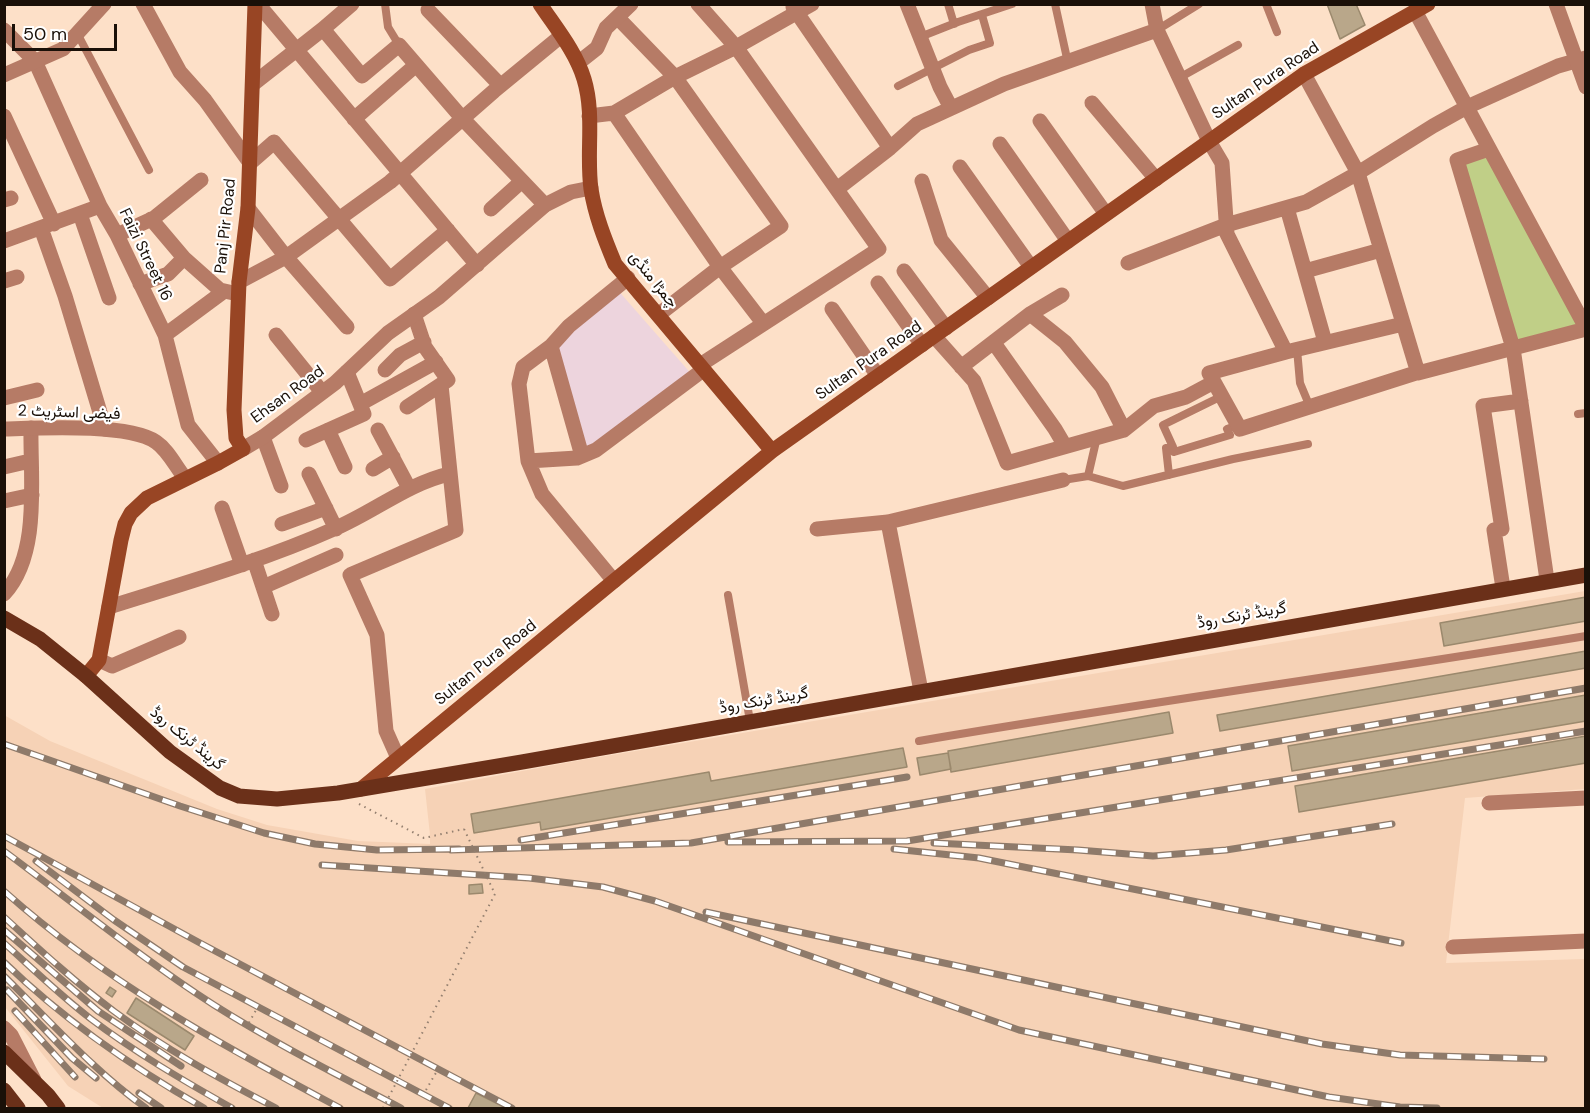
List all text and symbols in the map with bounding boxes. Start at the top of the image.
scale bar [15,12,120,50]
text: 50 m [23,22,67,46]
street label: Sultan Pura Road [1209,38,1323,124]
street label: Panj Pir Road [211,178,241,274]
street label: Faizi Street 16 [114,206,176,304]
street label: چمڑا منڈی [624,248,682,312]
street label: Sultan Pura Road [812,317,926,405]
street label: Ehsan Road [248,362,328,428]
street label: فیضی اسٹریٹ 2 [17,402,121,424]
street label: گرینڈ ٹرنک روڈ [1196,599,1288,633]
street label: Sultan Pura Road [431,616,541,710]
street label: گرینڈ ٹرنک روڈ [718,684,810,718]
street label: گرینڈ ٹرنک روڈ [146,703,228,775]

